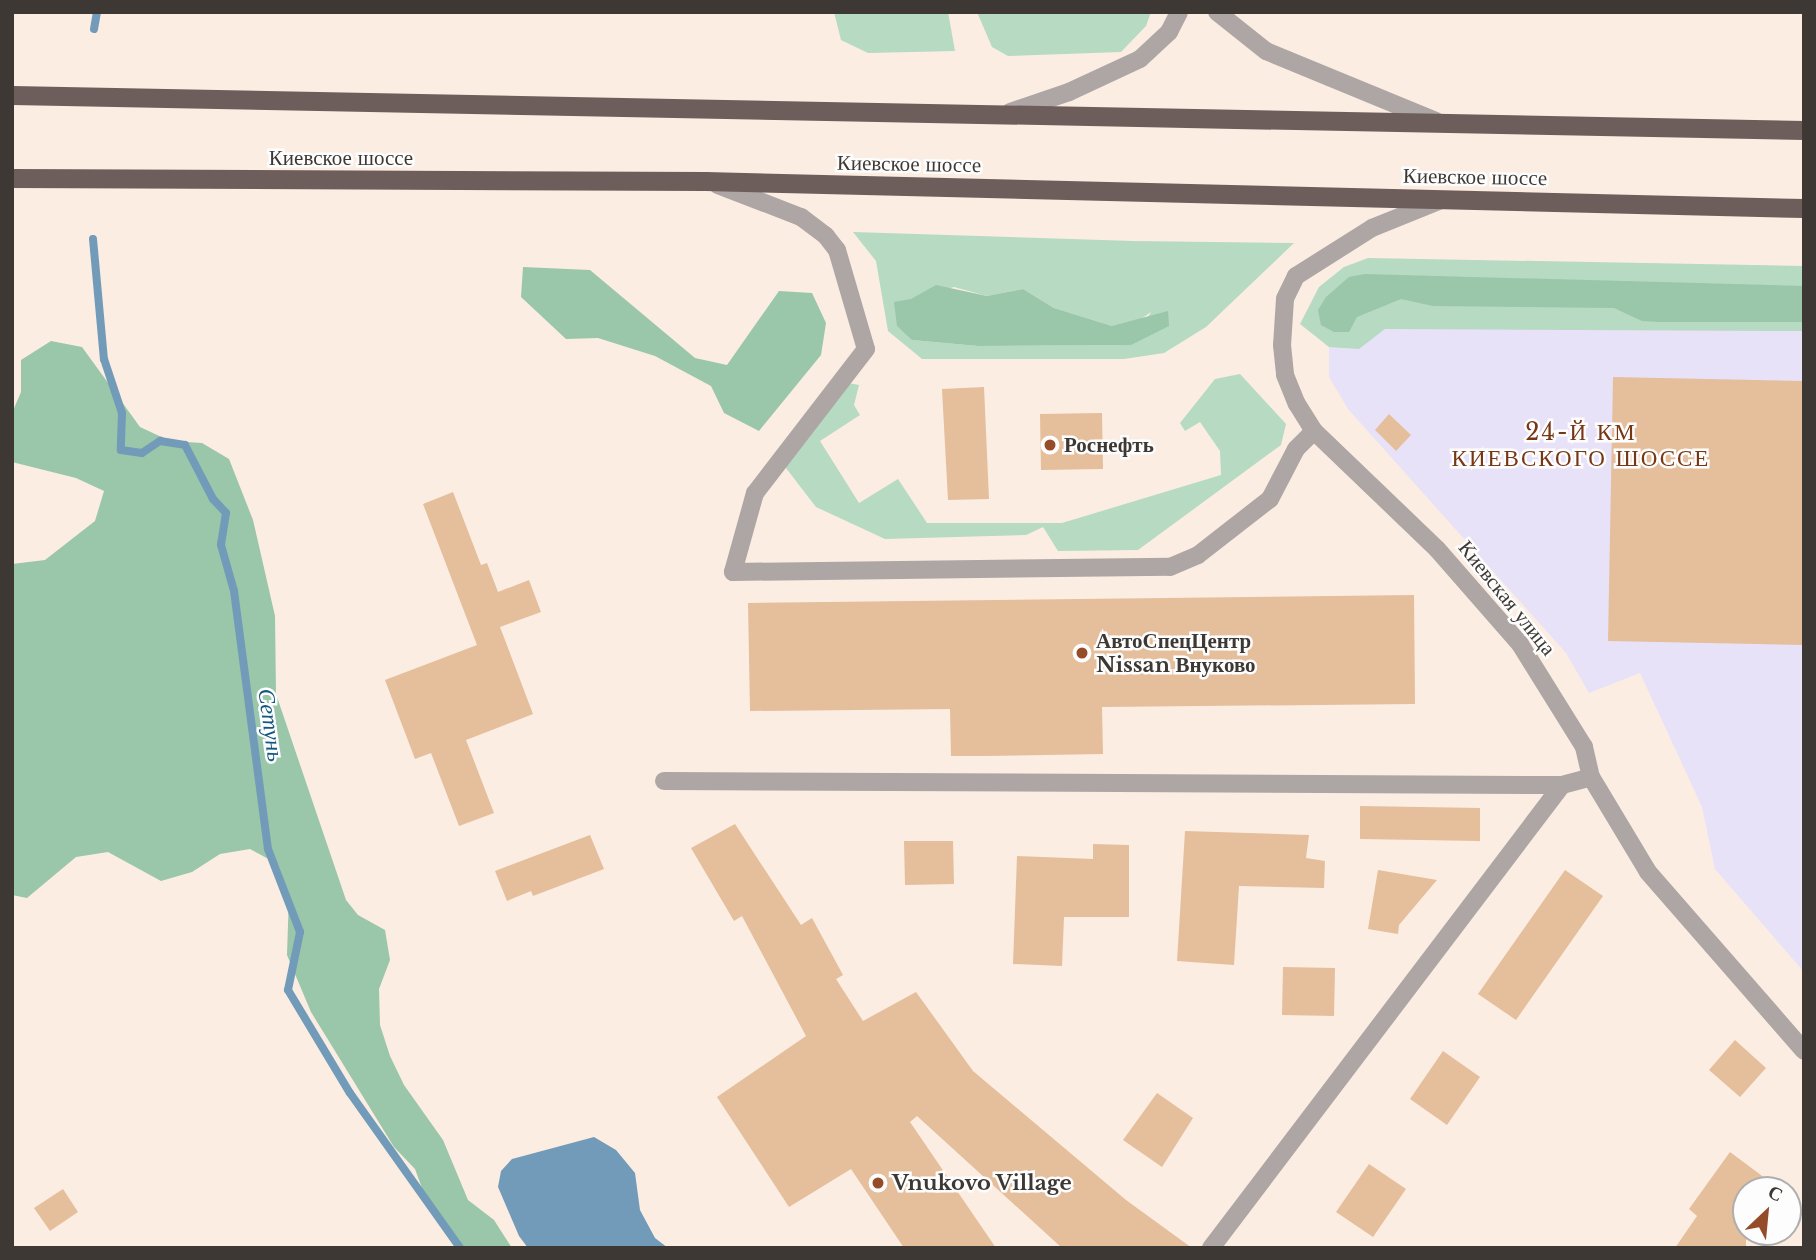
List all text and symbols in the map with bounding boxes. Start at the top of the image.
street label: Киевское шоссе [269,145,413,171]
street label: Киевское шоссе [837,150,981,178]
street label: Киевское шоссе [1403,163,1547,191]
district label: 24-Й КМ КИЕВСКОГО ШОССЕ [1453,418,1709,472]
place label: Роснефть [1064,432,1154,458]
marker: Роснефть [1042,437,1058,453]
street label: Киевская улица [1453,536,1561,660]
place label: АвтоСпецЦентр Nissan Внуково [1096,628,1256,678]
marker: АвтоСпецЦентр Nissan Внуково [1074,645,1090,661]
water label: Сетунь [252,687,290,763]
place label: Vnukovo Village [892,1170,1073,1196]
marker: Vnukovo Village [870,1175,886,1191]
north arrow [1732,1176,1802,1246]
text: С [1764,1180,1787,1207]

